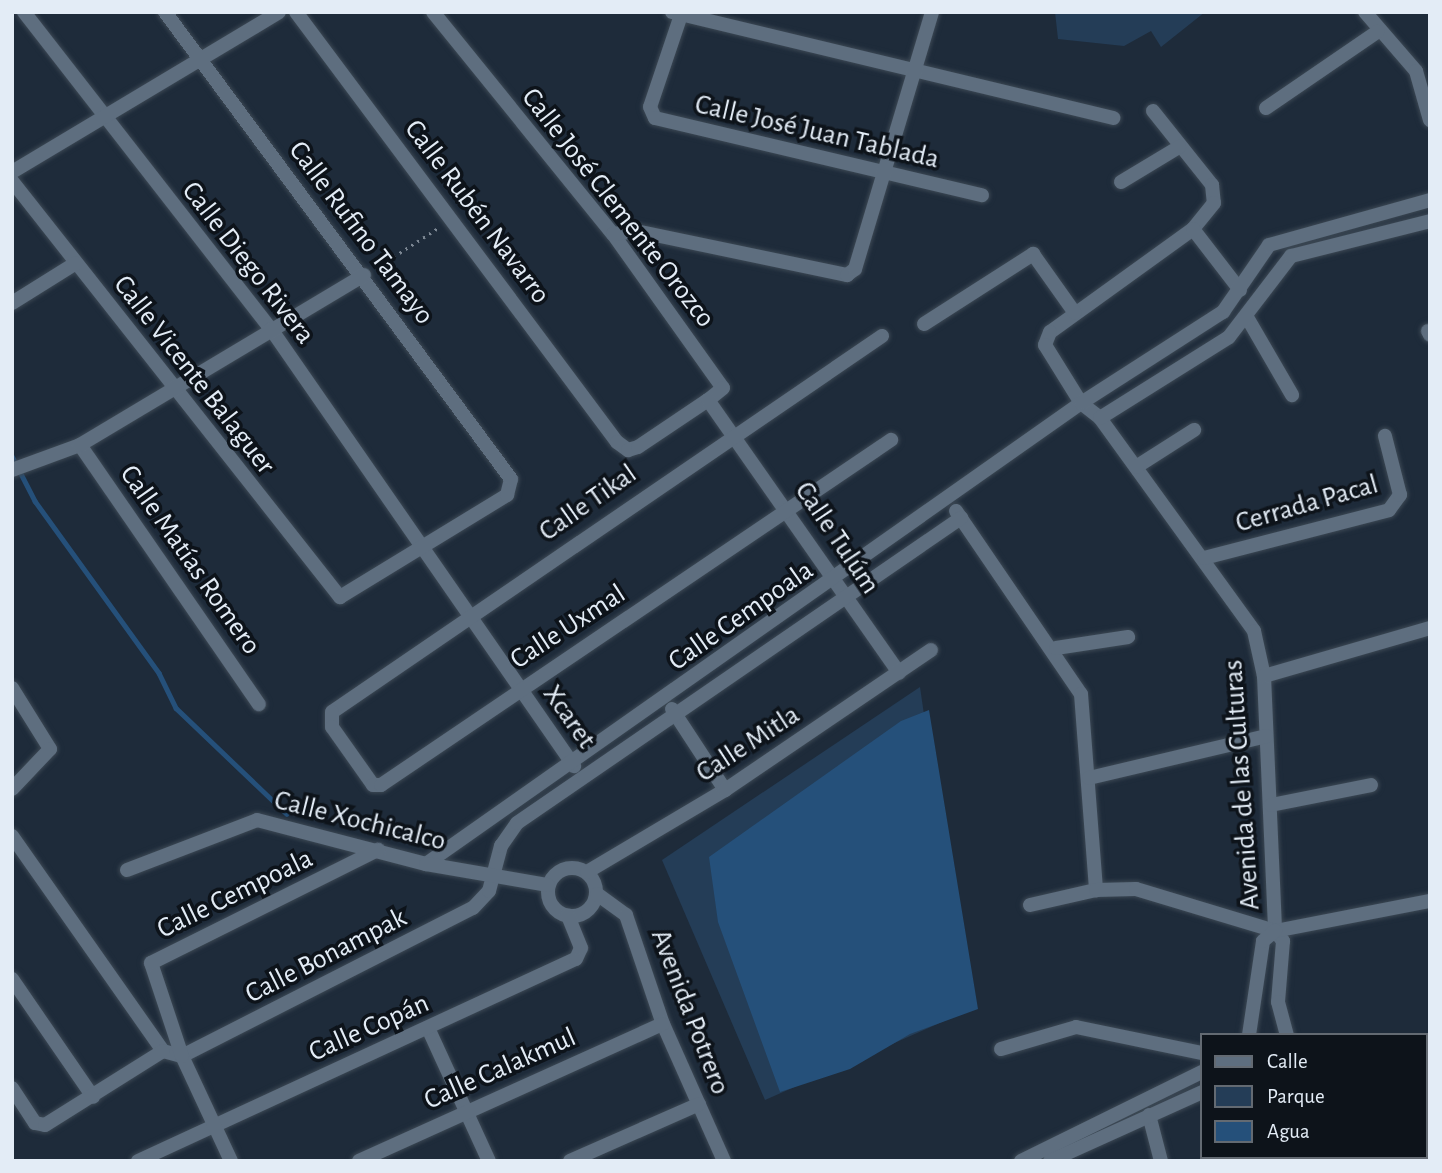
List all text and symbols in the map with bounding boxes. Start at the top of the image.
street label: Calle José Clemente Orozco [514,82,722,334]
street label: Calle José Juan Tablada [692,88,942,176]
street label: Calle Rubén Navarro [397,113,557,311]
street label: Calle Rufino Tamayo [281,135,441,331]
street label: Calle Diego Rivera [174,175,322,351]
street label: Calle Vicente Balaguer [106,269,282,481]
street label: Calle Tikal [533,457,643,549]
street label: Calle Matías Romero [112,459,268,661]
street label: Cerrada Pacal [1232,468,1382,540]
street label: Calle Tulúm [787,476,887,600]
street label: Calle Cempoala [662,554,820,678]
street label: Calle Uxmal [504,577,632,677]
street label: Avenida de las Culturas [1217,659,1267,911]
street label: Xcaret [535,679,603,755]
street label: Calle Mitla [690,698,806,790]
street label: Calle Xochicalco [271,783,449,859]
street label: Calle Cempoala [152,842,318,946]
street label: Calle Bonampak [240,901,412,1011]
street label: Avenida Potrero [643,925,737,1099]
street label: Calle Copán [304,987,434,1069]
street label: Calle Calakmul [419,1021,581,1117]
legend [1200,1033,1428,1159]
text: Calle [1267,1051,1308,1072]
text: Parque [1267,1086,1325,1107]
text: Agua [1267,1121,1310,1142]

